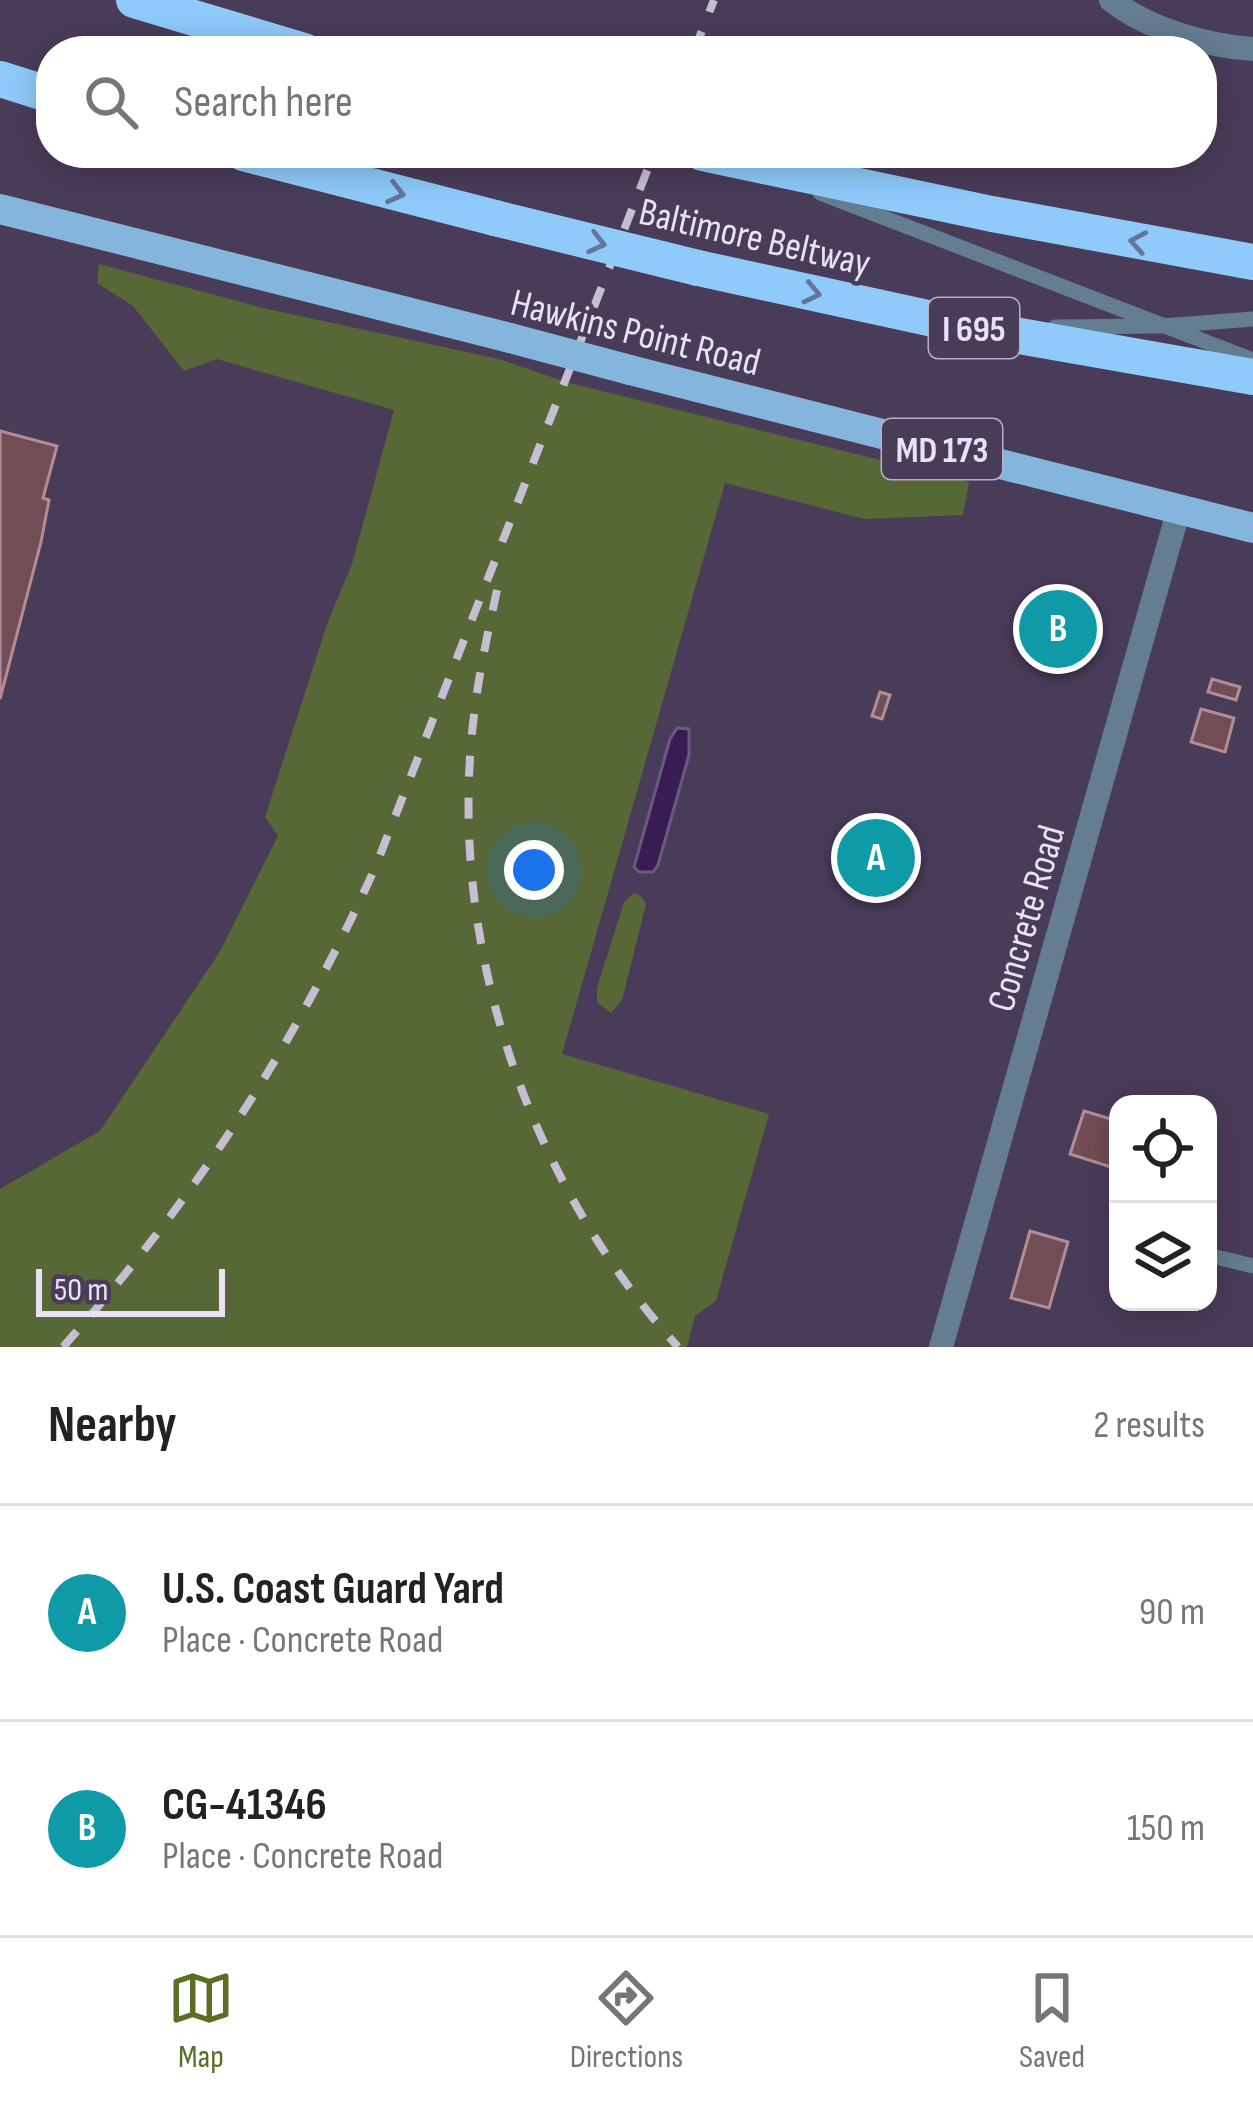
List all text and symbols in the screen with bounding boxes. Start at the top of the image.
search box [36,36,1217,168]
icon: search [78,69,144,135]
text: Search here [174,75,353,130]
one-way arrow [386,179,406,204]
street label: Baltimore Beltway [634,189,875,288]
one-way arrow [586,229,606,254]
one-way arrow [1128,230,1148,256]
one-way arrow [802,279,822,304]
street label: Hawkins Point Road [506,280,765,387]
road number: I 695 [929,298,1019,358]
road number: MD 173 [882,419,1002,479]
pin: B [1019,584,1097,674]
pin: A [837,813,915,903]
street label: Concrete Road [978,820,1076,1017]
your location [504,840,564,900]
map controls [1109,1095,1217,1311]
button: locate [1109,1095,1217,1203]
button: layers [1109,1203,1217,1311]
scale bar [36,1263,225,1316]
text: 50 m [54,1270,108,1310]
text: Nearby [48,1395,177,1456]
text: 2 results [1093,1402,1205,1449]
text: U.S. Coast Guard Yard [162,1562,504,1617]
text: A [78,1589,96,1636]
text: 90 m [1139,1589,1205,1636]
text: Place · Concrete Road [162,1617,443,1664]
text: CG-41346 [162,1778,327,1833]
text: B [78,1805,96,1852]
text: 150 m [1127,1805,1205,1852]
text: Place · Concrete Road [162,1833,443,1880]
tab: Map [168,1965,234,2077]
tab: Directions [570,1965,683,2077]
tab: Saved [1019,1965,1085,2077]

